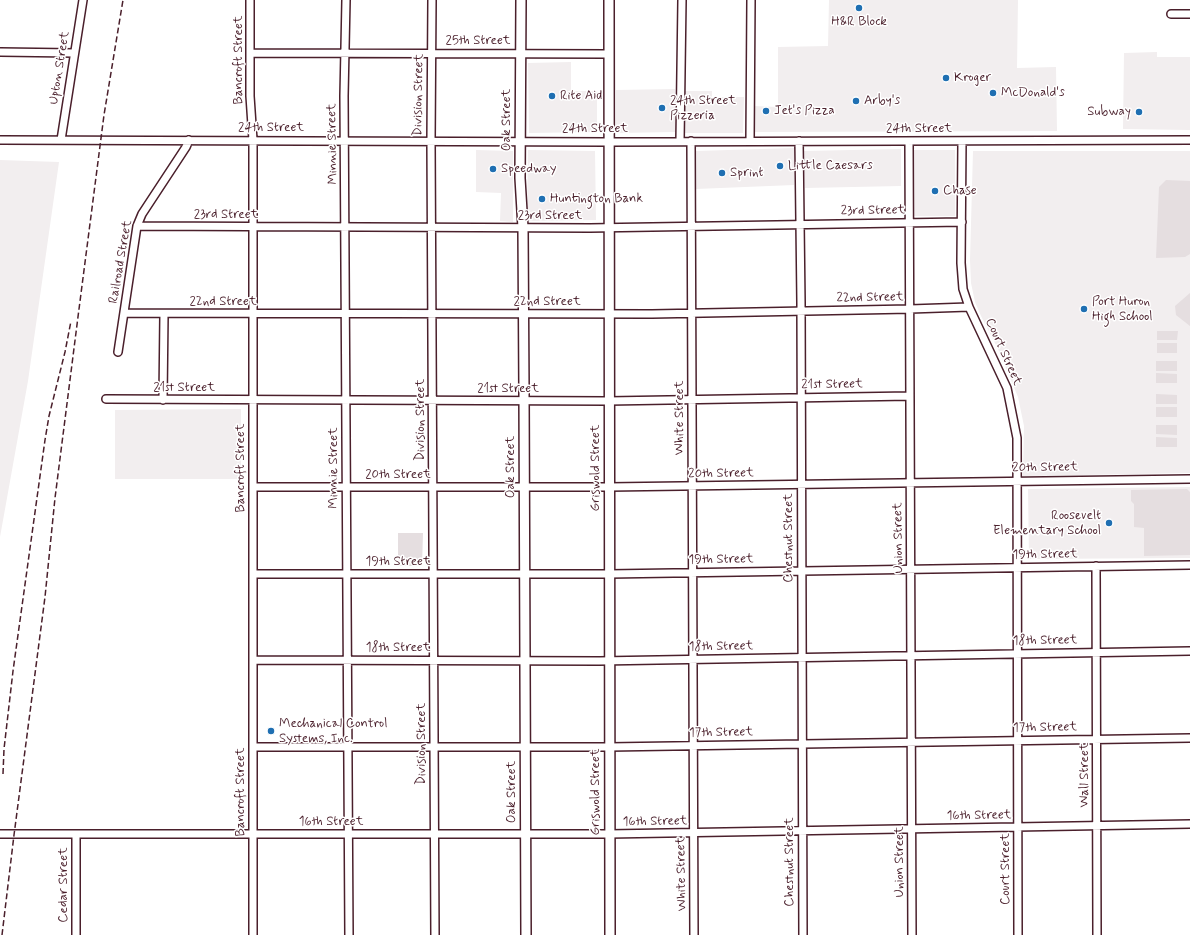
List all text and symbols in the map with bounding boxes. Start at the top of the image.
marker: H&R Block [854,3,864,13]
place label: H&R Block [831,14,887,30]
street label: Bancroft Street [231,16,247,104]
street label: Upton Street [46,30,74,106]
street label: 25th Street [446,33,510,49]
street label: Division Street [410,54,428,136]
place label: Kroger [954,70,991,86]
marker: Kroger [941,73,951,83]
place label: McDonald's [1001,85,1065,101]
place label: Rite Aid [560,88,602,104]
marker: McDonald's [988,88,998,98]
street label: Oak Street [499,89,515,151]
marker: Rite Aid [547,91,557,101]
place label: 24th Street Pizzeria [670,93,736,124]
place label: Arby's [864,93,900,109]
marker: Arby's [851,96,861,106]
street label: Minnie Street [324,103,342,185]
marker: 24th Street Pizzeria [657,103,667,113]
place label: Jet's Pizza [774,103,835,119]
place label: Subway [1087,104,1131,120]
marker: Jet's Pizza [761,106,771,116]
marker: Subway [1134,107,1144,117]
street label: 24th Street [238,120,304,136]
street label: 24th Street [562,121,628,137]
street label: 24th Street [886,121,952,137]
place label: Little Caesars [788,158,873,174]
place label: Speedway [501,161,556,177]
marker: Little Caesars [775,161,785,171]
marker: Speedway [488,164,498,174]
place label: Sprint [730,165,763,181]
marker: Sprint [717,168,727,178]
place label: Chase [943,183,977,199]
marker: Chase [930,186,940,196]
place label: Huntington Bank [550,191,643,207]
marker: Huntington Bank [537,194,547,204]
street label: 23rd Street [841,203,905,219]
street label: 23rd Street [194,207,258,223]
street label: 23rd Street [518,208,582,224]
street label: Railroad Street [106,219,136,305]
street label: 22nd Street [836,290,904,306]
street label: 22nd Street [189,294,257,310]
street label: 22nd Street [513,294,581,310]
place label: Port Huron High School [1092,294,1153,325]
marker: Port Huron High School [1079,304,1089,314]
street label: Court Street [981,316,1025,388]
street label: 21st Street [801,377,863,393]
street label: Division Street [413,379,429,461]
street label: 21st Street [153,380,215,396]
street label: 21st Street [477,381,539,397]
street label: White Street [672,381,688,455]
street label: Bancroft Street [233,424,249,512]
street label: Griswold Street [588,425,604,511]
street label: Minnie Street [326,427,342,509]
street label: Oak Street [503,436,519,498]
street label: 20th Street [1012,460,1078,476]
street label: 20th Street [688,466,754,482]
street label: 20th Street [365,467,431,483]
street label: Chestnut Street [781,493,797,583]
street label: Union Street [891,502,907,574]
place label: Roosevelt Elementary School [993,508,1101,539]
marker: Roosevelt Elementary School [1104,518,1114,528]
street label: 19th Street [1012,547,1078,563]
street label: 19th Street [688,552,754,568]
street label: 19th Street [365,554,431,570]
street label: 18th Street [1013,633,1077,649]
street label: 18th Street [689,639,753,655]
street label: 18th Street [366,640,430,656]
street label: Division Street [414,703,430,785]
place label: Mechanical Control Systems, Inc. [279,716,387,747]
street label: 17th Street [1013,720,1077,736]
street label: 17th Street [689,725,753,741]
marker: Mechanical Control Systems, Inc. [266,726,276,736]
street label: Wall Street [1077,743,1093,807]
street label: Bancroft Street [233,748,249,836]
street label: Griswold Street [588,749,604,835]
street label: Oak Street [504,761,520,823]
street label: 16th Street [947,808,1011,824]
street label: 16th Street [299,814,363,830]
street label: 16th Street [623,814,687,830]
street label: Chestnut Street [782,817,798,907]
street label: Union Street [892,826,908,898]
street label: Court Street [998,833,1014,905]
street label: White Street [674,837,690,911]
street label: Cedar Street [56,847,72,923]

